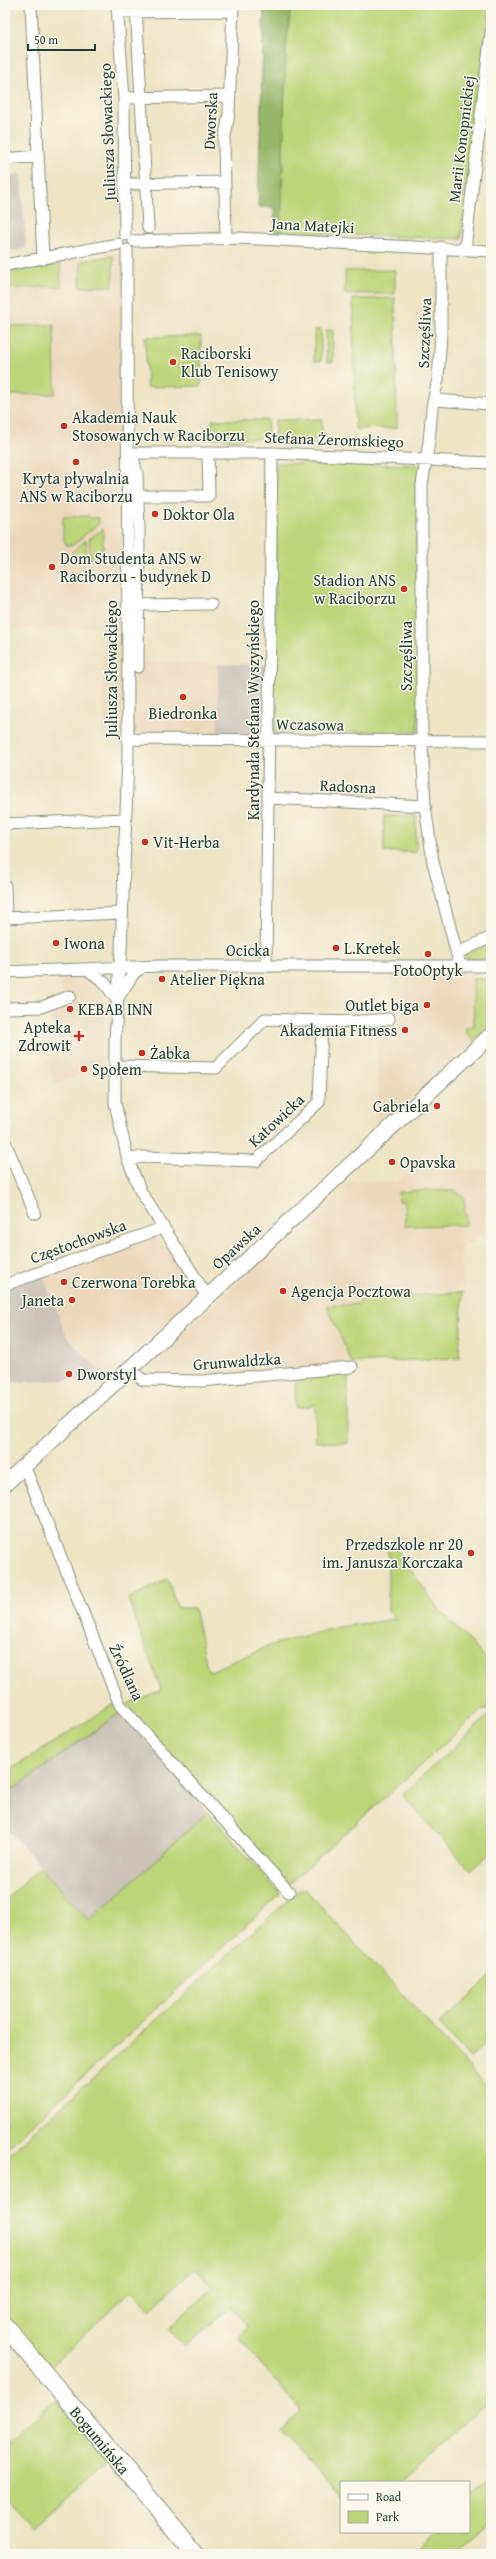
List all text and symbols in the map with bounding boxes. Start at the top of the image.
scale bar [28,26,95,52]
text: 50 m [34,31,58,48]
street label: Juliusza Słowackiego [93,63,121,203]
street label: Marii Konopnickiej [441,74,481,204]
street label: Dworska [197,91,224,150]
street label: Jana Matejki [269,211,356,239]
street label: Szczęśliwa [411,297,437,369]
place label: Raciborski Klub Tenisowy [181,341,278,383]
marker: Raciborski Klub Tenisowy [168,357,178,367]
place label: Akademia Nauk Stosowanych w Raciborzu [72,405,245,447]
marker: Akademia Nauk Stosowanych w Raciborzu [59,421,69,431]
street label: Stefana Żeromskiego [264,425,404,453]
marker: Kryta pływalnia ANS w Raciborzu [71,457,81,467]
place label: Kryta pływalnia ANS w Raciborzu [19,466,133,508]
place label: Doktor Ola [163,502,235,526]
marker: Doktor Ola [150,509,160,519]
place label: Dom Studenta ANS w Raciborzu - budynek D [60,546,211,588]
marker: Dom Studenta ANS w Raciborzu - budynek D [47,562,57,572]
place label: Stadion ANS w Raciborzu [313,568,396,610]
marker: Stadion ANS w Raciborzu [399,584,409,594]
street label: Juliusza Słowackiego [99,600,123,740]
street label: Kardynała Stefana Wyszyńskiego [241,600,265,820]
street label: Szczęśliwa [394,620,418,691]
marker: Biedronka [178,692,188,702]
place label: Biedronka [149,701,218,725]
street label: Wczasowa [276,711,345,737]
street label: Radosna [319,773,377,799]
place label: Vit-Herba [153,830,220,854]
marker: Vit-Herba [140,837,150,847]
place label: Iwona [64,931,105,955]
place label: L.Kretek [344,936,401,960]
marker: Iwona [51,938,61,948]
street label: Ocicka [226,938,270,962]
marker: L.Kretek [331,943,341,953]
marker: FotoOptyk [423,949,433,959]
place label: FotoOptyk [393,958,464,982]
place label: Atelier Piękna [170,967,265,991]
marker: Atelier Piękna [157,974,167,984]
place label: Outlet biga [346,993,419,1017]
place label: KEBAB INN [78,997,153,1021]
marker: Outlet biga [422,1000,432,1010]
marker: KEBAB INN [65,1004,75,1014]
place label: Apteka Zdrowit [18,1015,71,1057]
place label: Akademia Fitness [280,1018,397,1042]
marker: Akademia Fitness [400,1025,410,1035]
marker: Apteka Zdrowit [74,1031,84,1041]
place label: Żabka [150,1041,190,1065]
marker: Żabka [137,1048,147,1058]
place label: Społem [92,1057,142,1081]
marker: Społem [79,1064,89,1074]
street label: Katowicka [243,1087,310,1152]
place label: Gabriela [373,1094,429,1118]
marker: Gabriela [432,1101,442,1111]
place label: Opavska [400,1150,456,1174]
marker: Opavska [387,1157,397,1167]
street label: Częstochowska [27,1212,130,1269]
street label: Opawska [206,1217,266,1275]
place label: Czerwona Torebka [72,1270,196,1294]
marker: Czerwona Torebka [59,1277,69,1287]
place label: Agencja Pocztowa [291,1279,411,1303]
marker: Agencja Pocztowa [278,1286,288,1296]
place label: Janeta [20,1288,64,1312]
marker: Janeta [67,1295,77,1305]
street label: Grunwaldzka [192,1346,282,1376]
place label: Dworstyl [77,1362,138,1386]
marker: Dworstyl [64,1369,74,1379]
place label: Przedszkole nr 20 im. Janusza Korczaka [322,1532,463,1574]
marker: Przedszkole nr 20 im. Janusza Korczaka [466,1548,476,1558]
street label: Źródlana [103,1640,151,1705]
street label: Bogumińska [64,2401,136,2480]
legend [340,2481,470,2533]
text: Road [376,2488,402,2505]
text: Park [376,2508,400,2525]

